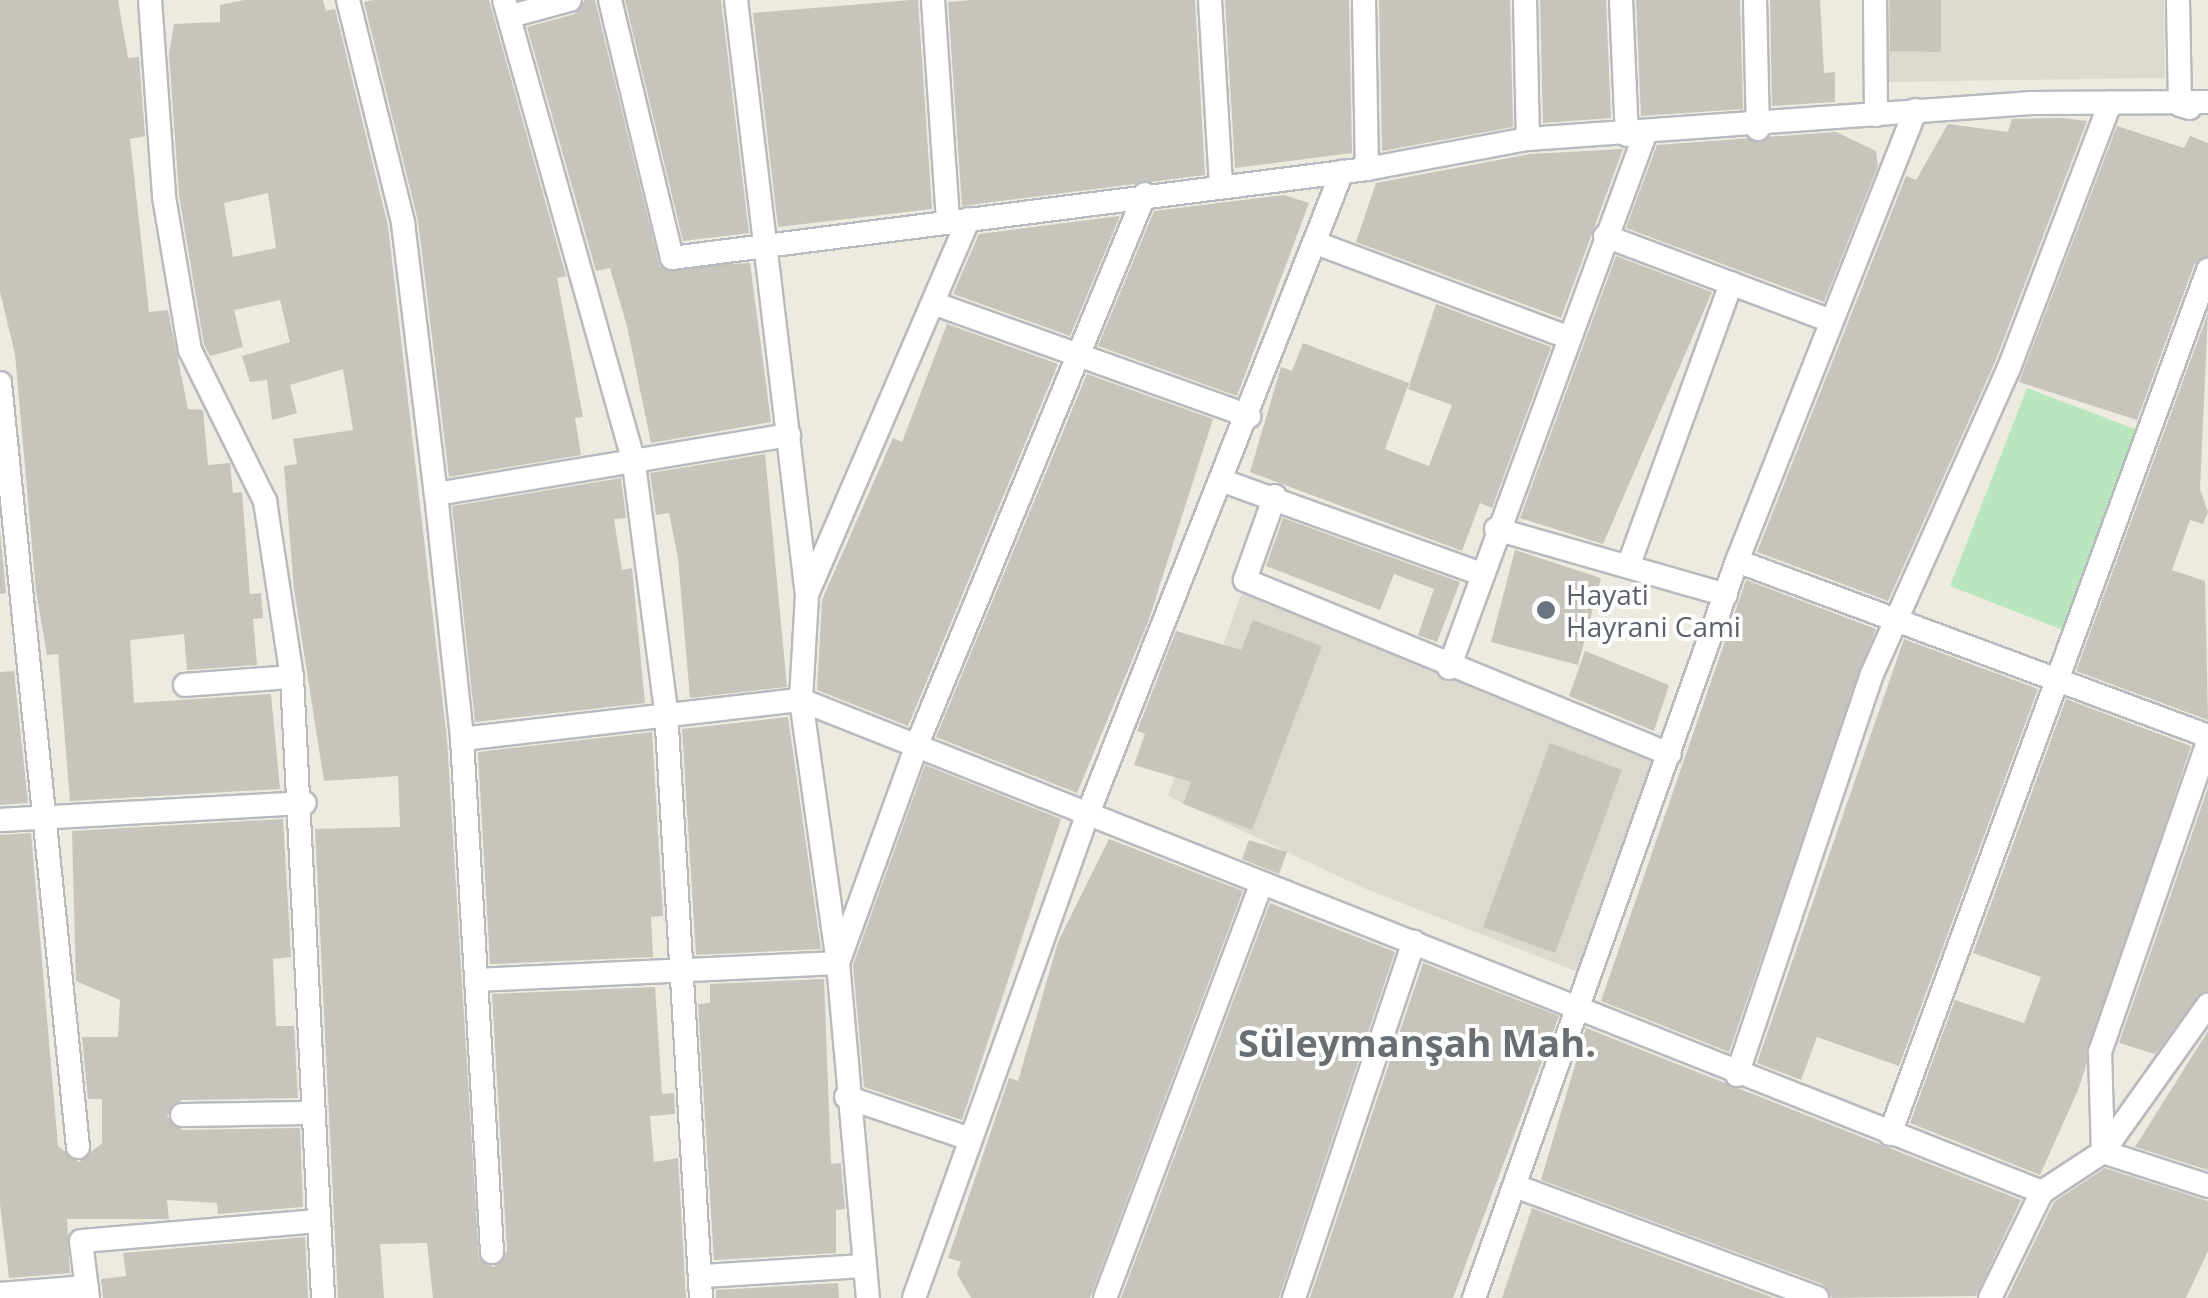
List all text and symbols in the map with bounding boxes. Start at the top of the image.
place label: Hayati Hayrani Cami [1566,577,1741,643]
marker: Hayati Hayrani Cami [1535,599,1557,621]
district label: Süleymanşah Mah. [1238,1020,1596,1066]

